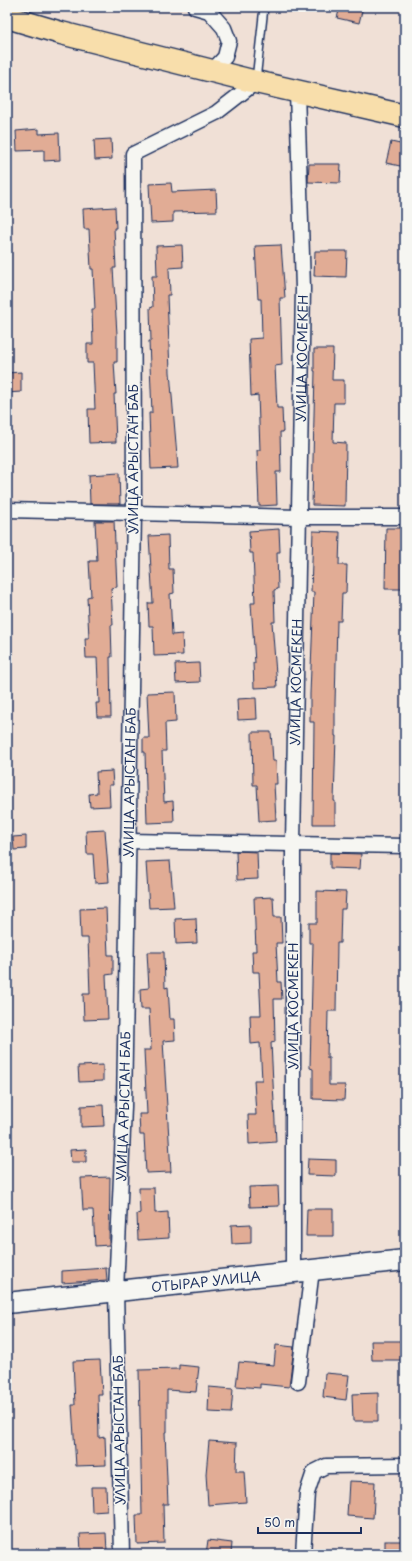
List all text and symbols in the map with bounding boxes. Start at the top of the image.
street label: УЛИЦА КОСМЕКЕН [291,294,312,422]
street label: УЛИЦА АРЫСТАН БАБ [123,384,142,534]
street label: УЛИЦА КОСМЕКЕН [285,618,306,746]
street label: УЛИЦА АРЫСТАН БАБ [118,707,140,857]
street label: УЛИЦА КОСМЕКЕН [283,943,302,1069]
street label: УЛИЦА АРЫСТАН БАБ [111,1031,134,1182]
street label: ОТЫРАР УЛИЦА [150,1266,261,1296]
street label: УЛИЦА АРЫСТАН БАБ [108,1355,129,1505]
scale bar [258,1509,361,1535]
text: 50 m [264,1513,295,1531]

